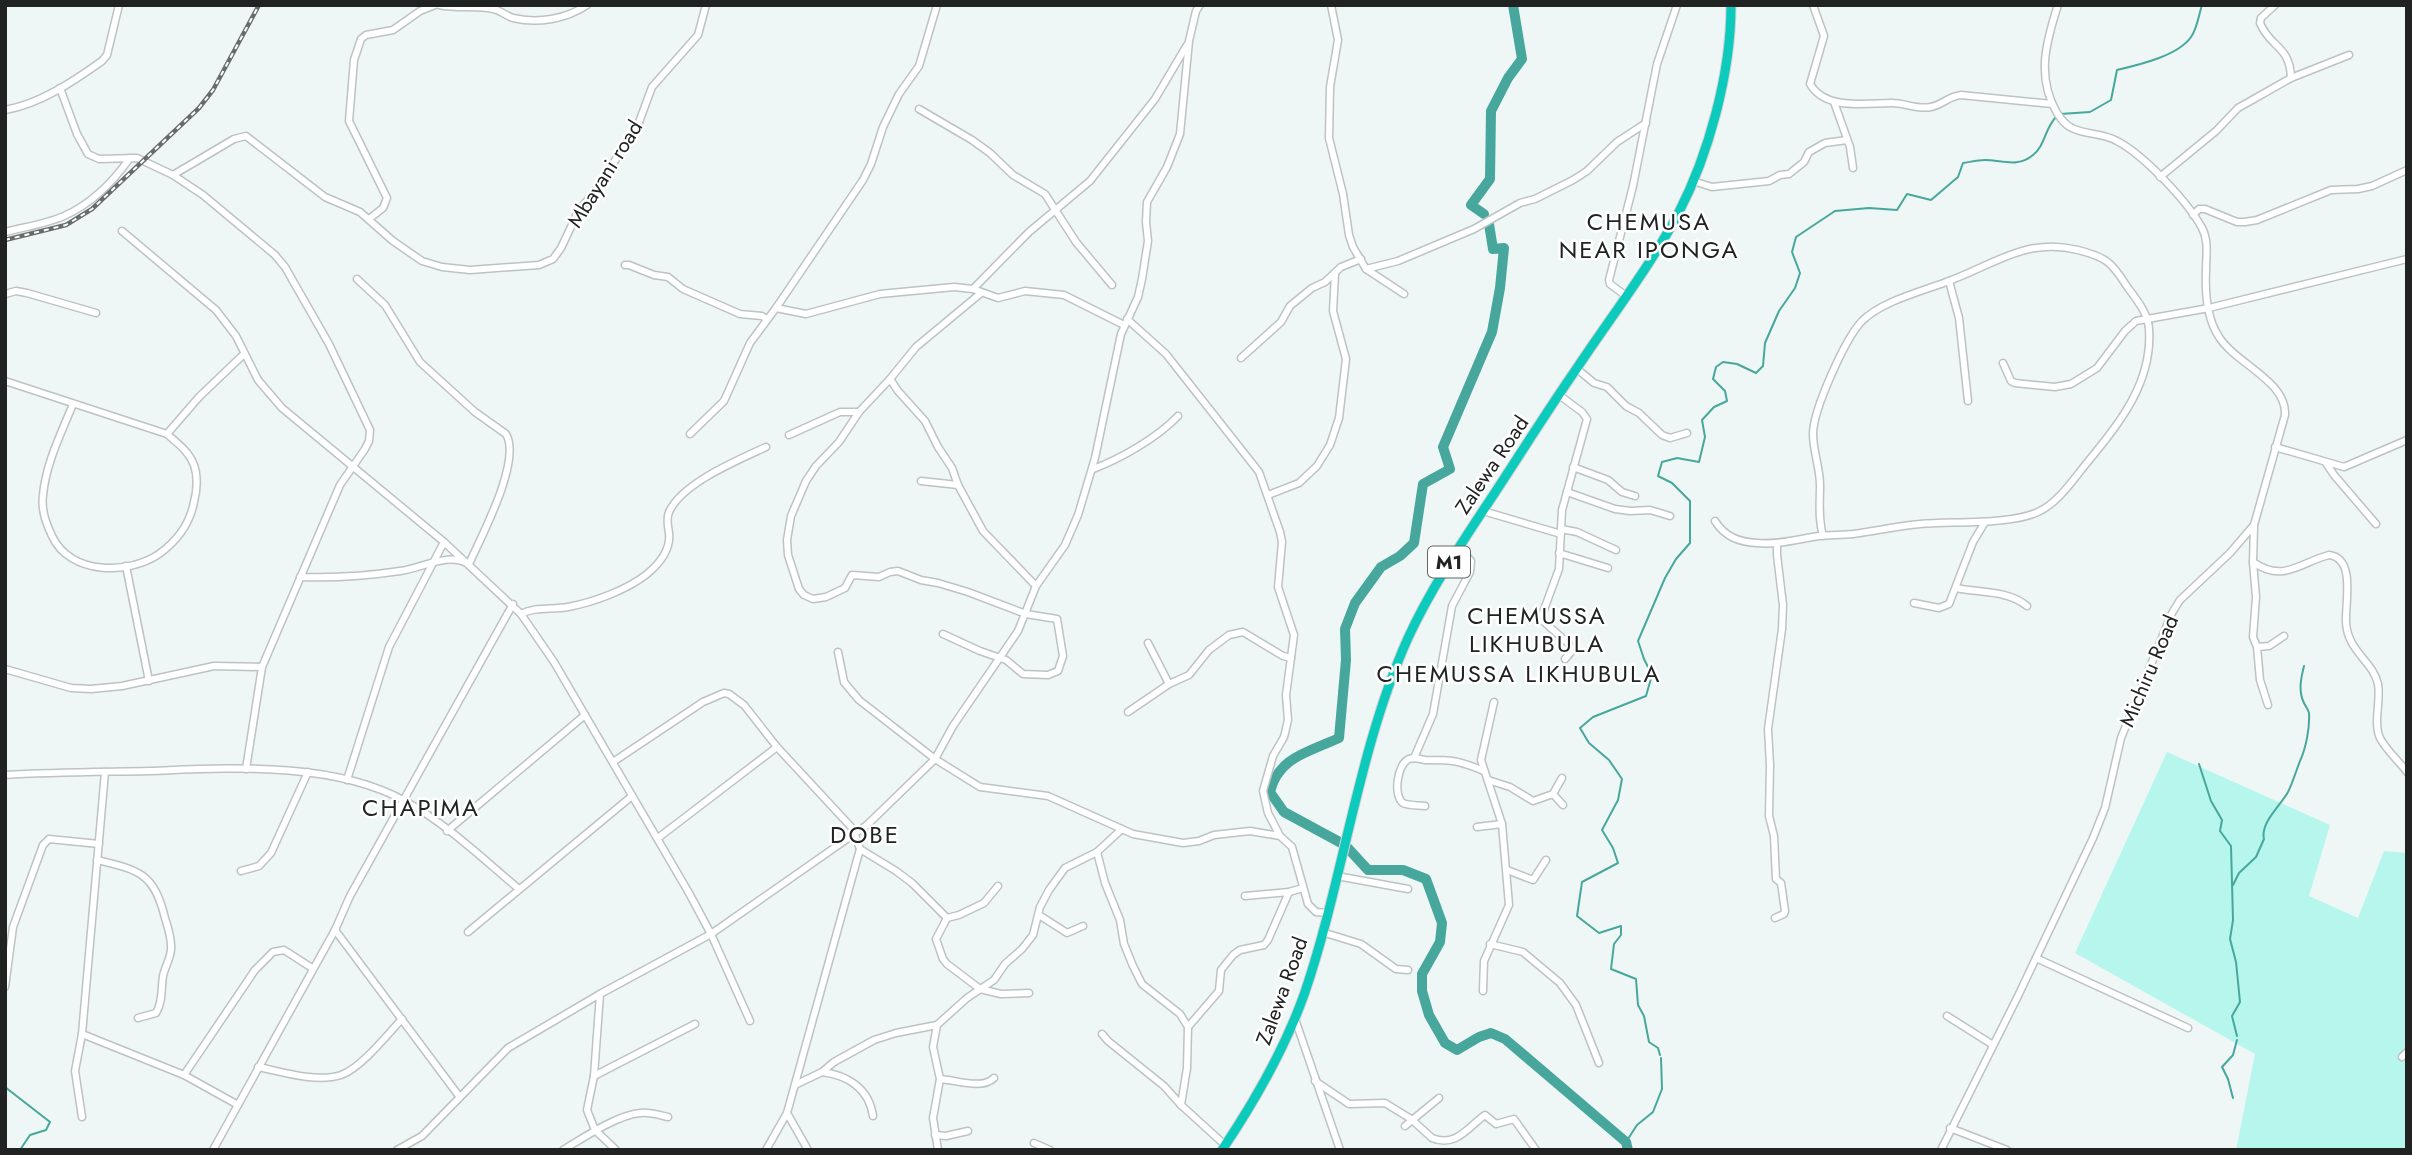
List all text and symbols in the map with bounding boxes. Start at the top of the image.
street label: Mbayani road [560,115,650,233]
district label: CHEMUSA NEAR IPONGA [1559,204,1739,267]
street label: Zalewa Road [1448,410,1536,520]
road number: M1 [1428,547,1470,578]
district label: CHEMUSSA LIKHUBULA [1467,598,1607,661]
street label: Michiru Road [2112,610,2186,732]
district label: CHEMUSSA LIKHUBULA [1377,656,1661,691]
district label: CHAPIMA [362,790,480,825]
district label: DOBE [830,817,900,852]
street label: Zalewa Road [1249,933,1315,1049]

